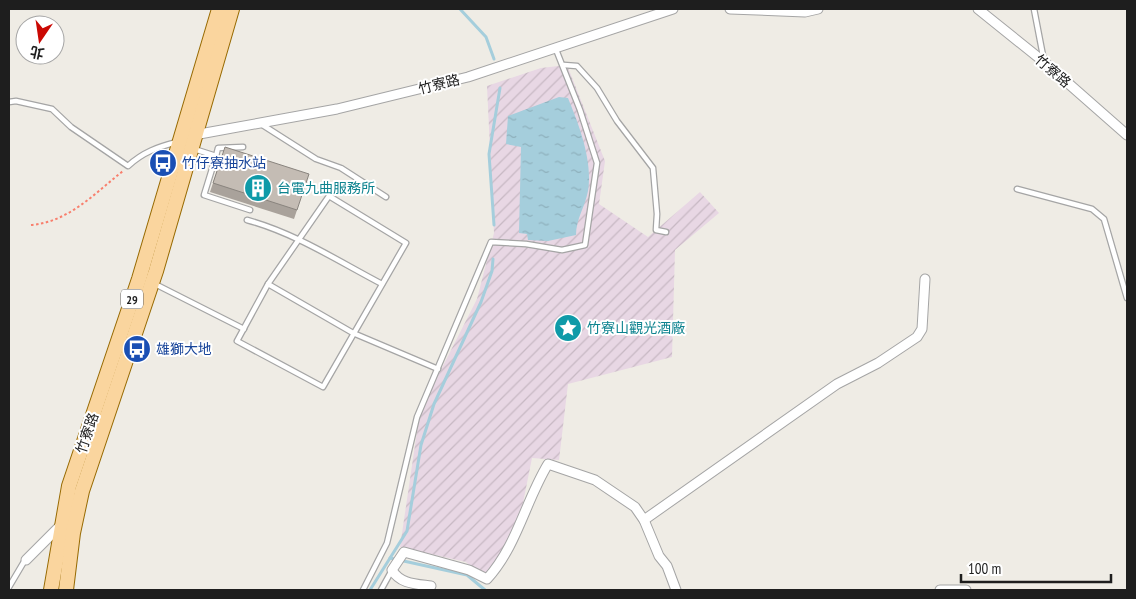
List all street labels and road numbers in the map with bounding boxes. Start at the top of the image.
street label: 竹寮路 [1031,50,1075,92]
street label: 竹寮路 [416,70,462,98]
road number: 29 [121,290,143,308]
street label: 竹寮路 [72,410,102,456]

